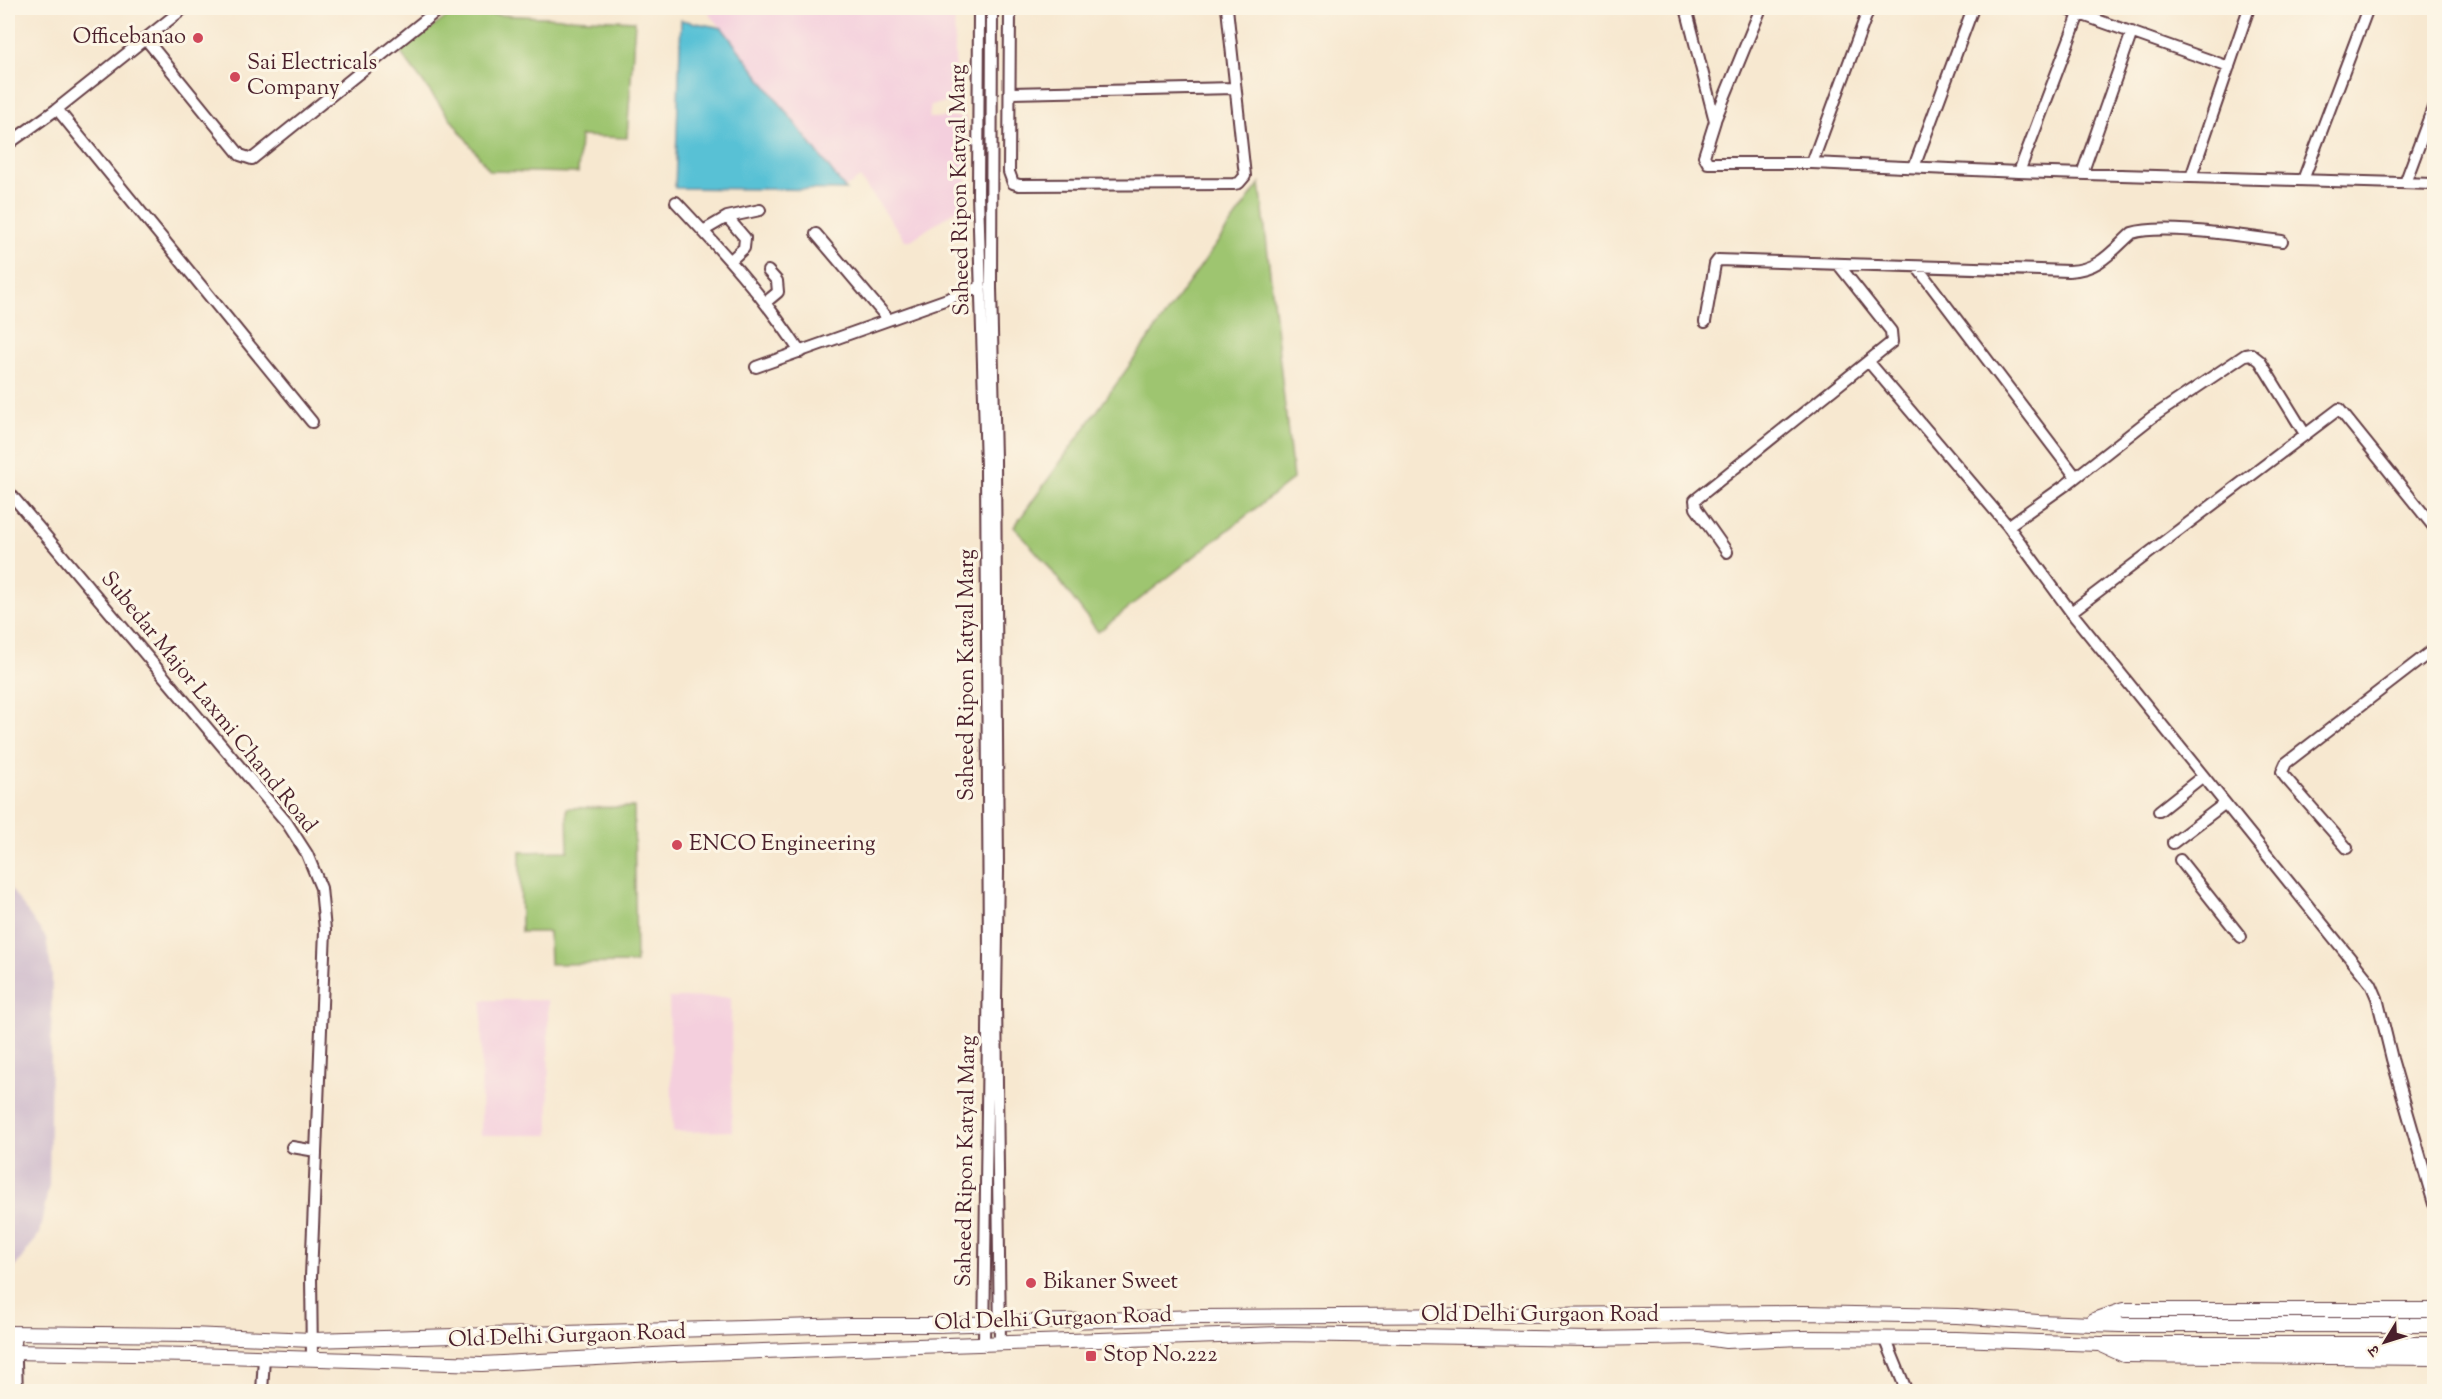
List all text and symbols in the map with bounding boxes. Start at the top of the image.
place label: Officebanao [73,22,186,54]
marker: Officebanao [191,31,205,45]
place label: Sai Electricals Company [247,48,377,105]
street label: Saheed Ripon Katyal Marg [943,64,979,316]
marker: Sai Electricals Company [228,70,242,84]
street label: Saheed Ripon Katyal Marg [952,549,984,801]
street label: Subedar Major Laxmi Chand Road [92,565,324,841]
place label: ENCO Engineering [689,829,876,861]
marker: ENCO Engineering [670,838,684,852]
street label: Saheed Ripon Katyal Marg [949,1035,985,1287]
place label: Bikaner Sweet [1043,1267,1179,1299]
marker: Bikaner Sweet [1024,1276,1038,1290]
street label: Old Delhi Gurgaon Road [933,1300,1173,1340]
street label: Old Delhi Gurgaon Road [1421,1300,1659,1332]
north arrow [2355,1312,2415,1372]
street label: Old Delhi Gurgaon Road [447,1317,687,1357]
text: उ [2362,1338,2387,1361]
place label: Stop No.222 [1103,1340,1217,1372]
marker: Stop No.222 [1084,1349,1098,1363]

